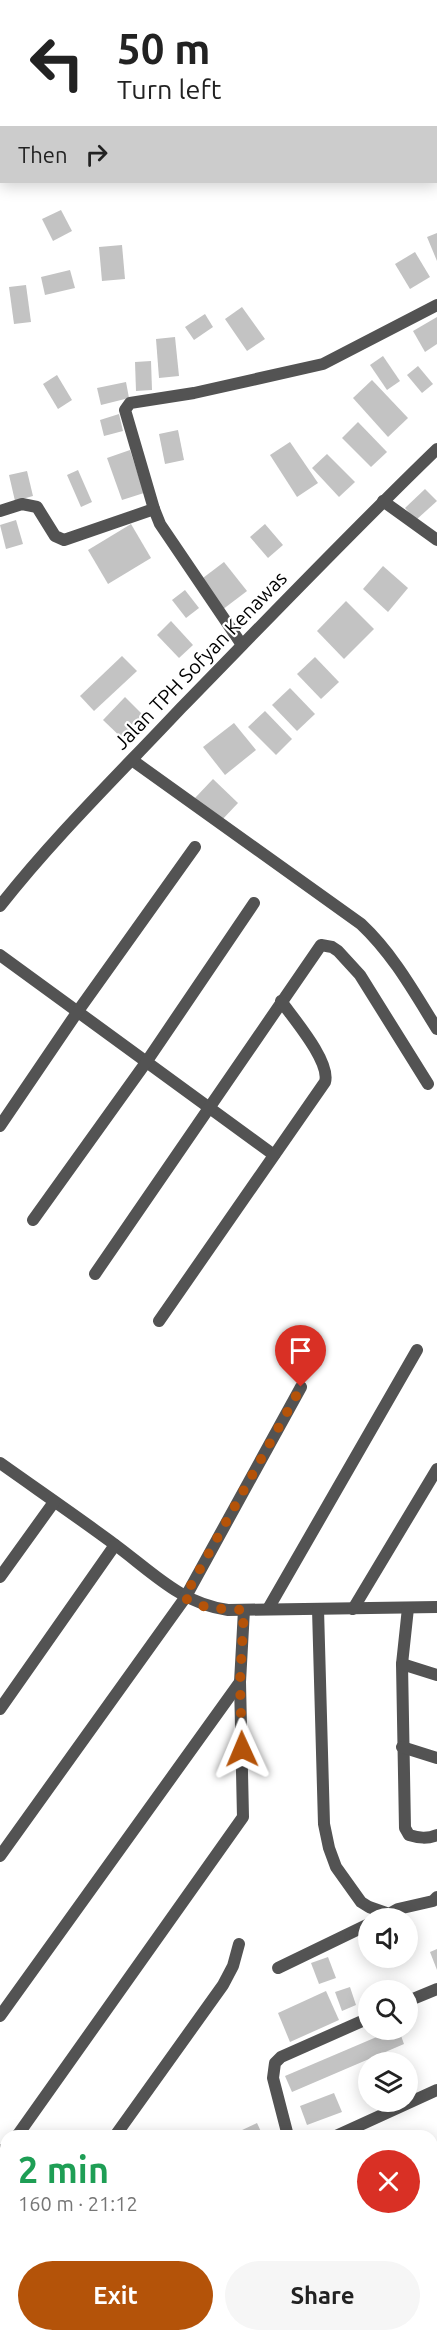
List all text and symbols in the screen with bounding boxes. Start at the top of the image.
icon: left [18,24,96,102]
text: 50 m [117,25,211,72]
text: Turn left [117,74,221,104]
icon: right [80,138,113,171]
text: Then [18,142,68,167]
street label: Jalan TPH Sofyan Kenawas [109,566,291,754]
pin [275,1325,326,1387]
icon: arrive [284,1334,317,1367]
position arrow [210,1717,274,1781]
map controls [358,1908,418,2112]
button: sound [358,1908,418,1968]
button: search [358,1980,418,2040]
button: layers [358,2052,418,2112]
text: 2 min [18,2149,109,2190]
button: close [357,2150,420,2213]
text: 160 m · 21:12 [18,2192,138,2215]
button: Exit [18,2261,213,2330]
button: Share [225,2261,420,2330]

